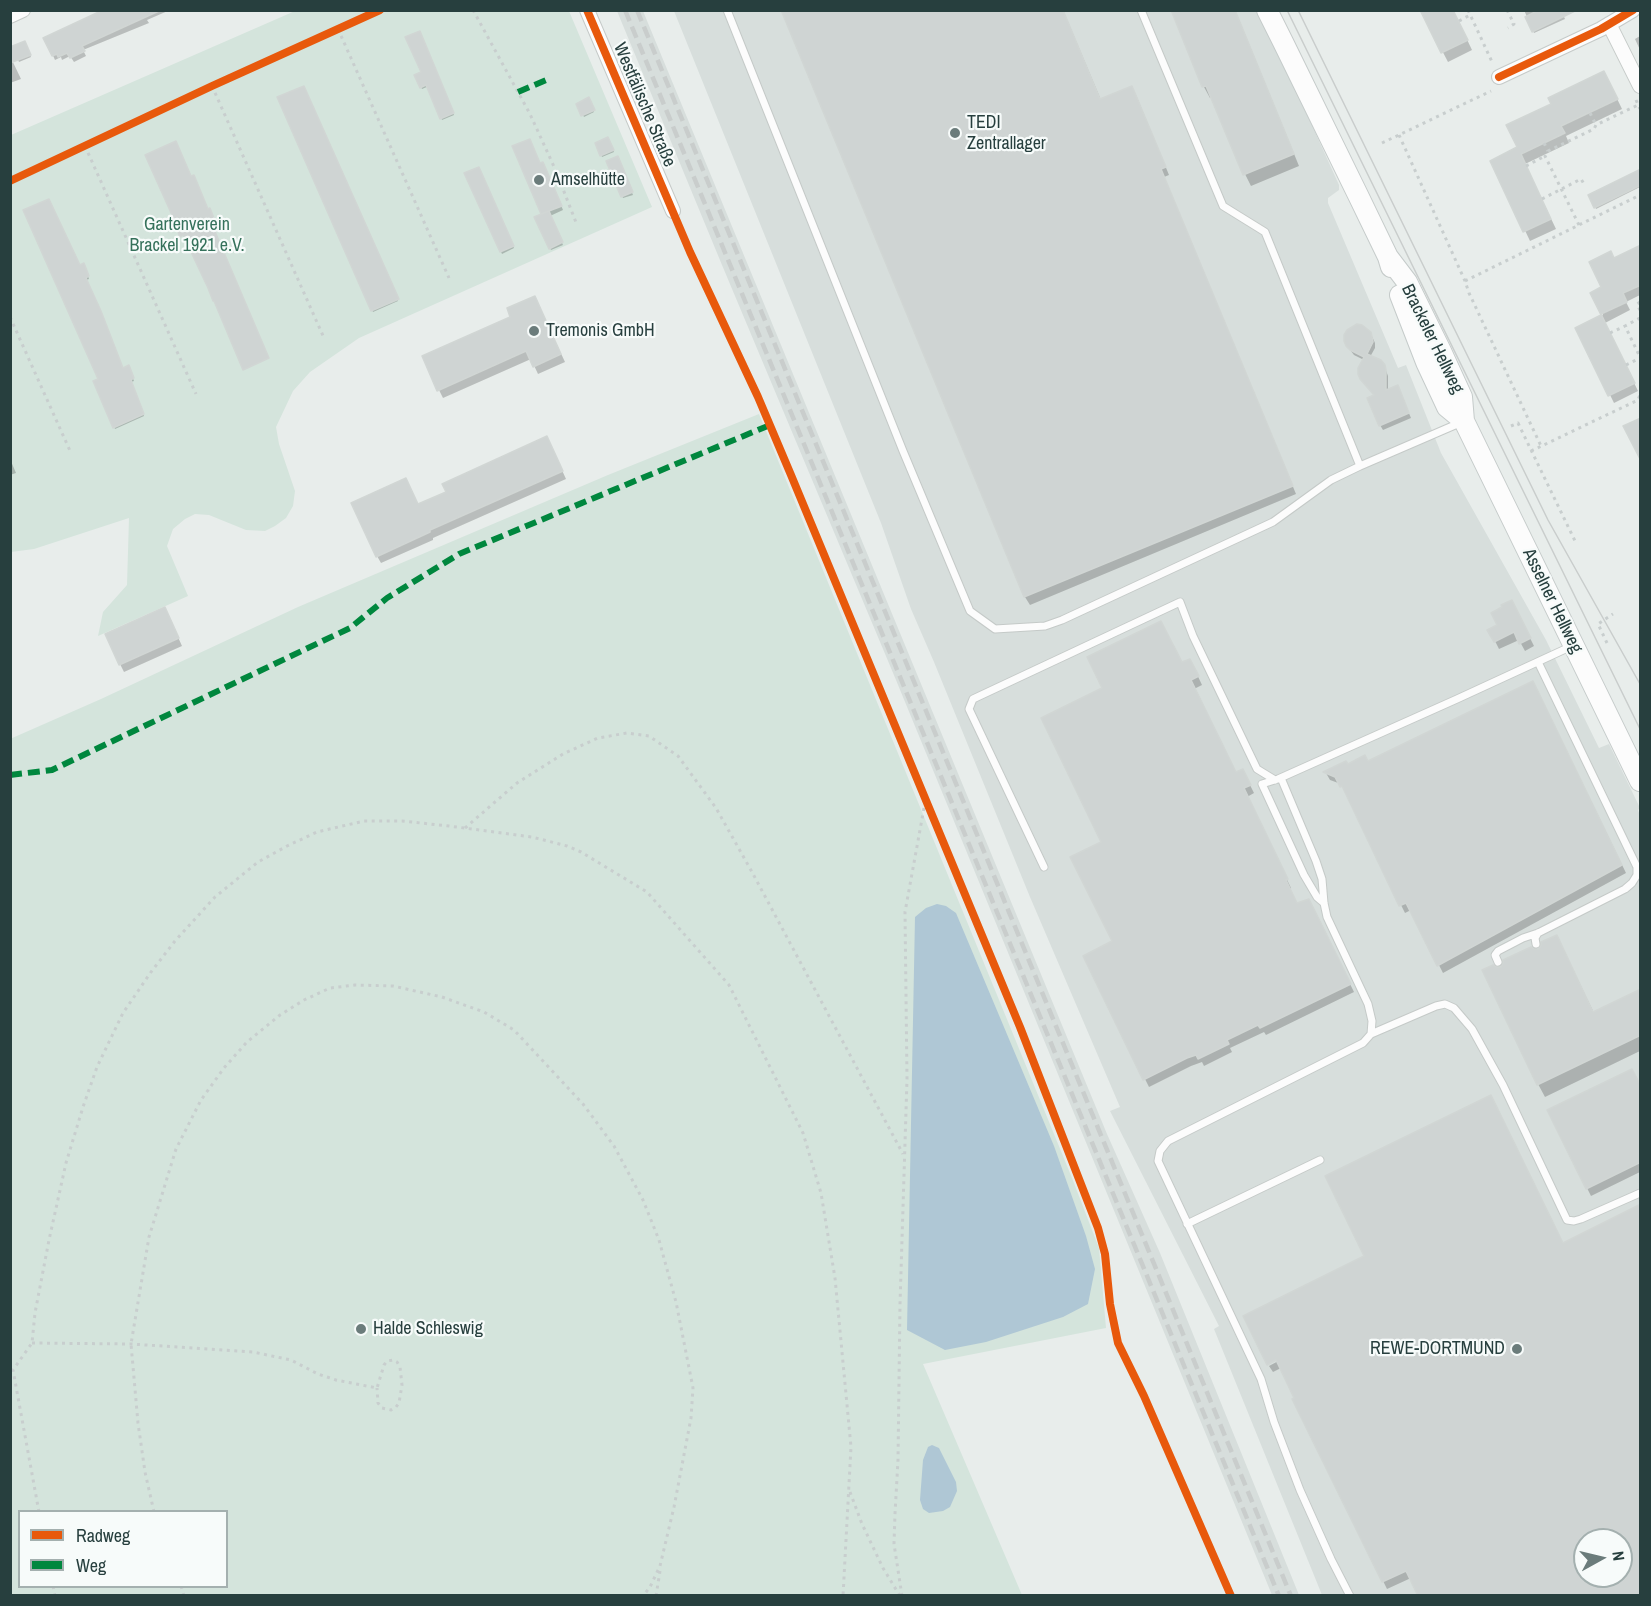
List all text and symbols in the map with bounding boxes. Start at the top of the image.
street label: Westfälische Straße [608,40,680,170]
place label: TEDI Zentrallager [967,112,1046,154]
marker: TEDI Zentrallager [948,126,962,140]
place label: Amselhütte [551,169,625,191]
marker: Amselhütte [532,173,546,187]
park label: Gartenverein Brackel 1921 e.V. [129,214,245,256]
street label: Brackeler Hellweg [1396,281,1468,397]
place label: Tremonis GmbH [546,320,655,342]
marker: Tremonis GmbH [527,324,541,338]
street label: Asselner Hellweg [1517,545,1587,657]
place label: Halde Schleswig [373,1318,483,1340]
marker: Halde Schleswig [354,1322,368,1336]
place label: REWE-DORTMUND [1370,1338,1505,1360]
marker: REWE-DORTMUND [1510,1342,1524,1356]
legend [18,1510,228,1588]
text: Radweg [76,1523,130,1548]
north arrow [1573,1528,1633,1588]
text: N [1607,1550,1630,1562]
text: Weg [76,1553,106,1578]

